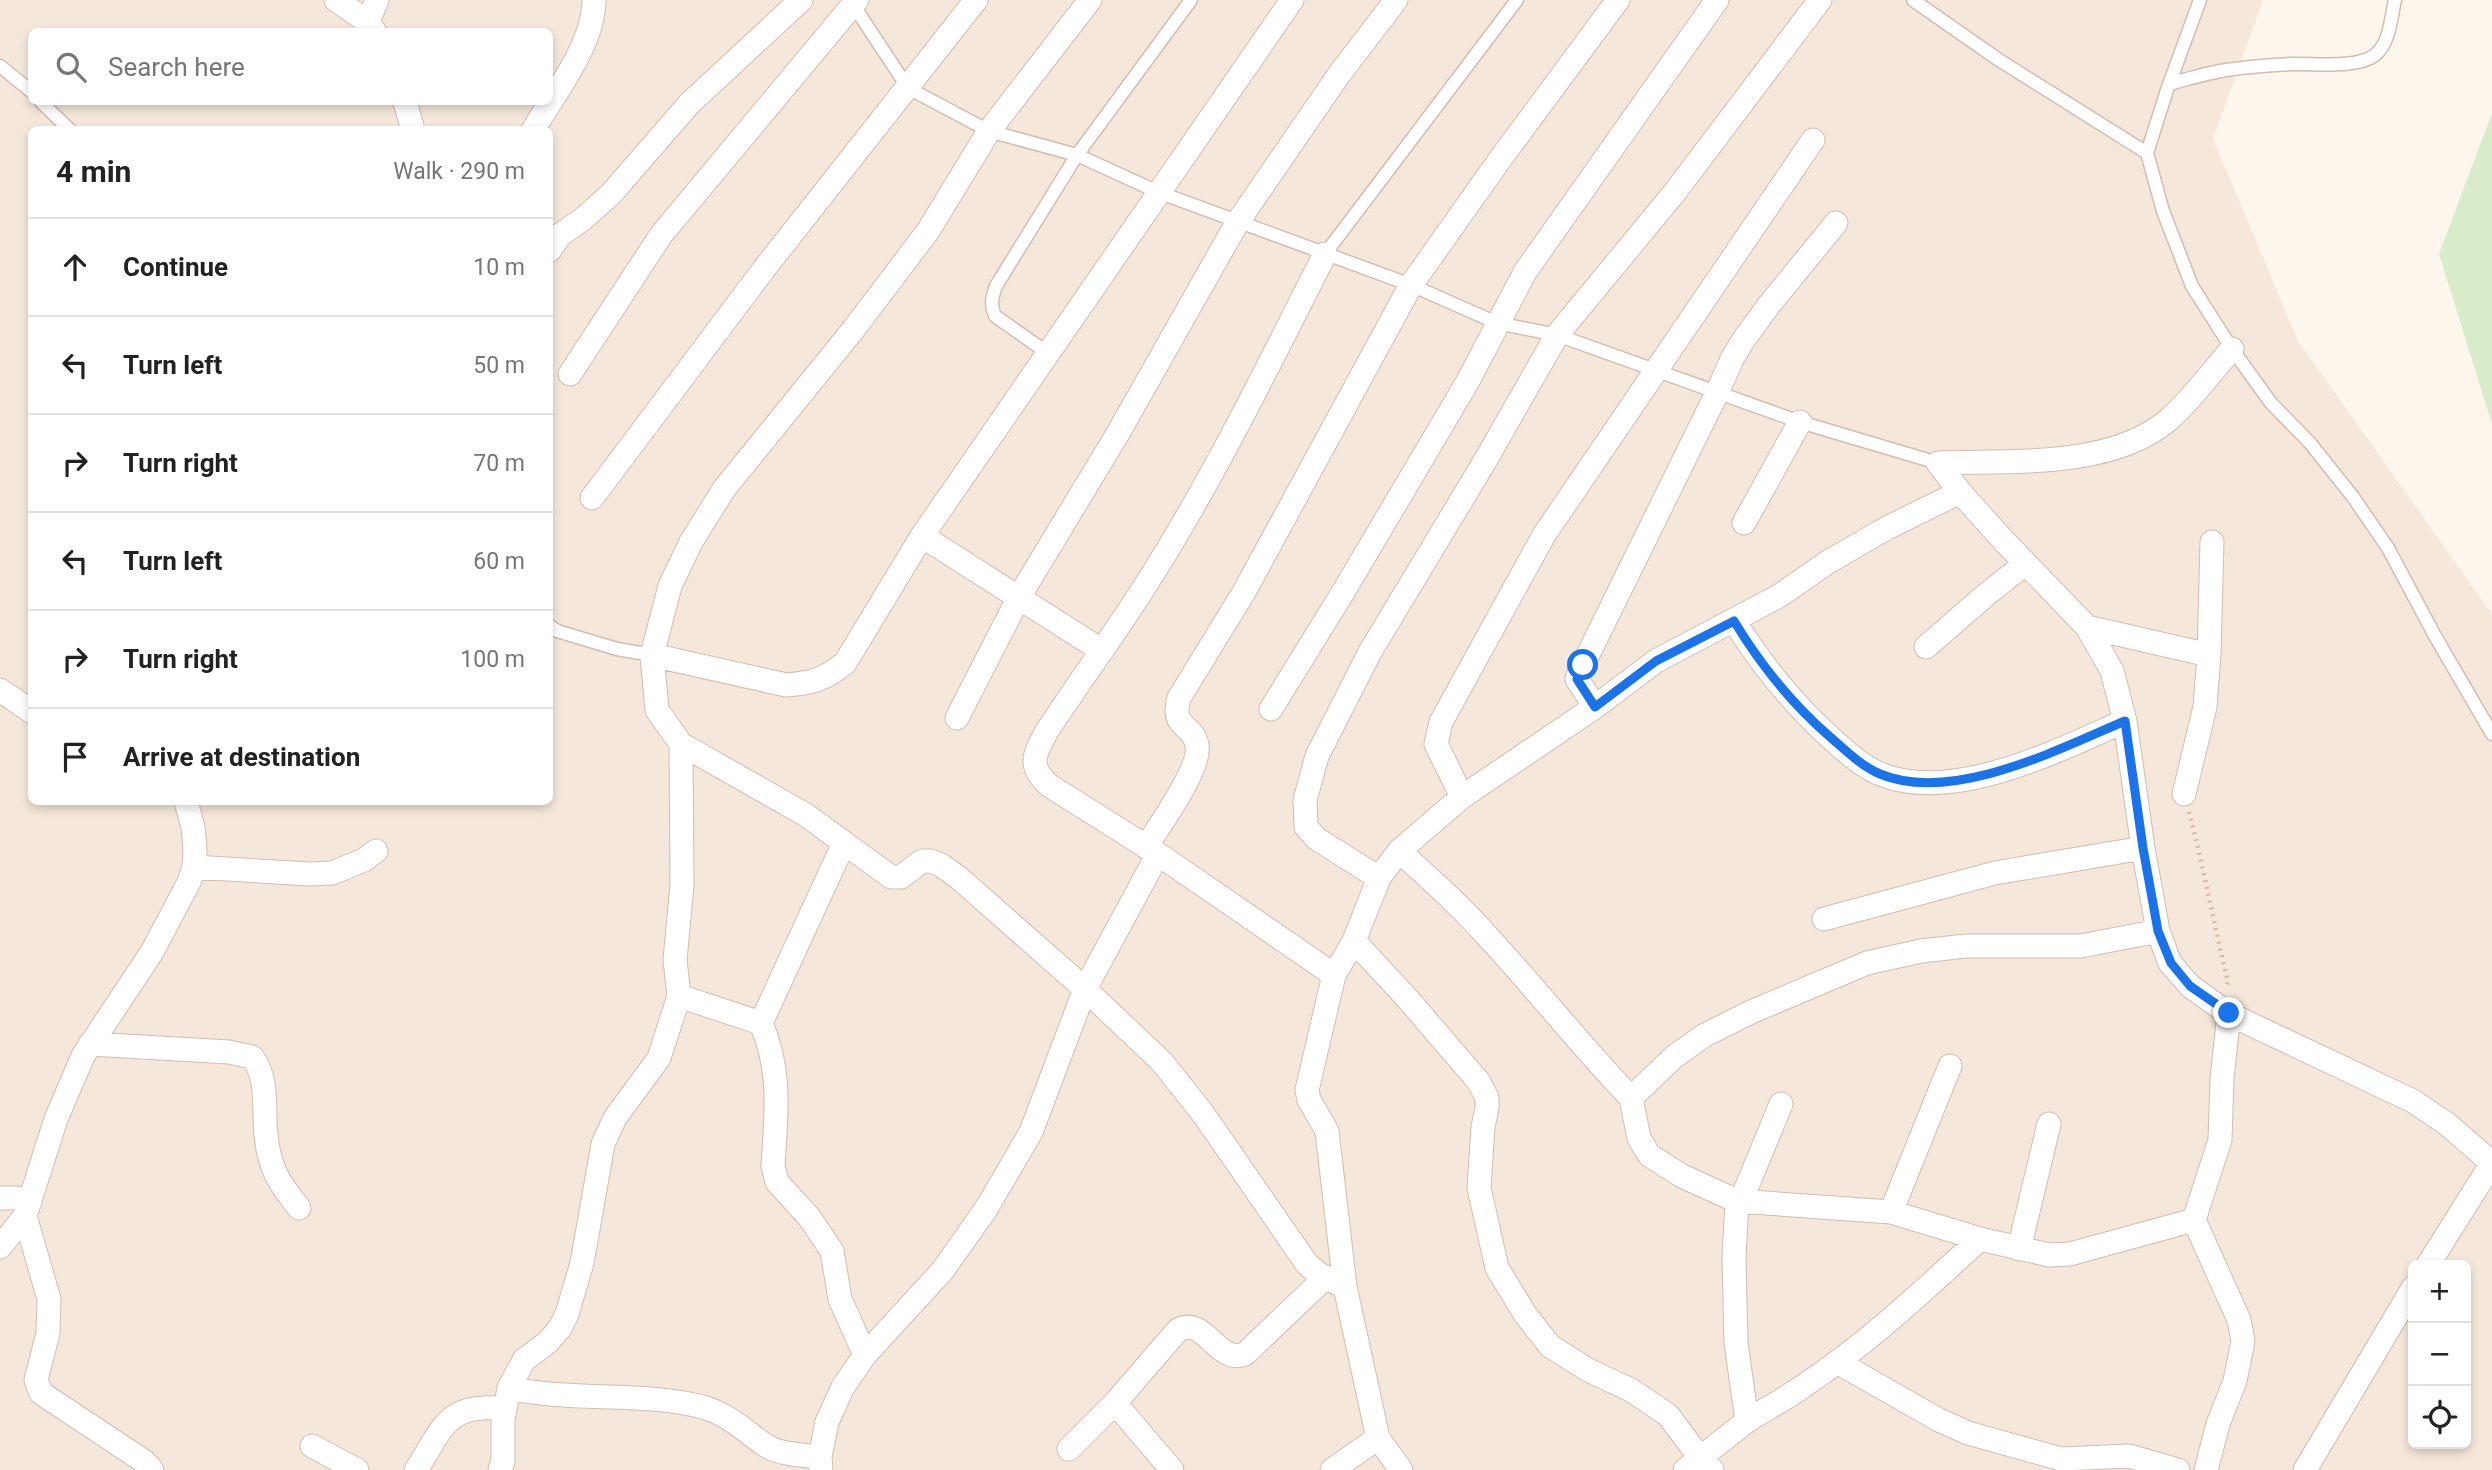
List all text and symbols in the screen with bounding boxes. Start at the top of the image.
search box [28,28,553,105]
icon: search [52,48,90,86]
text: Search here [108,52,245,82]
text: 4 min [56,154,131,189]
text: Walk · 290 m [393,158,525,185]
icon: ahead [56,248,94,286]
text: Continue [123,252,228,282]
text: 10 m [473,254,525,281]
icon: left [56,346,94,384]
text: Turn left [123,350,222,380]
text: 50 m [473,352,525,379]
icon: right [56,444,94,482]
text: Turn right [123,448,238,478]
text: 70 m [473,450,525,477]
icon: left [56,542,94,580]
text: Turn left [123,546,222,576]
text: 60 m [473,548,525,575]
icon: right [56,640,94,678]
text: Turn right [123,644,238,674]
text: 100 m [460,646,525,673]
route start [1567,649,1598,680]
icon: arrive [56,738,94,776]
text: Arrive at destination [123,742,360,772]
route end [2213,997,2244,1028]
map controls [2408,1260,2471,1449]
button: + [2408,1260,2471,1323]
button: − [2408,1323,2471,1386]
button: locate [2408,1386,2471,1449]

